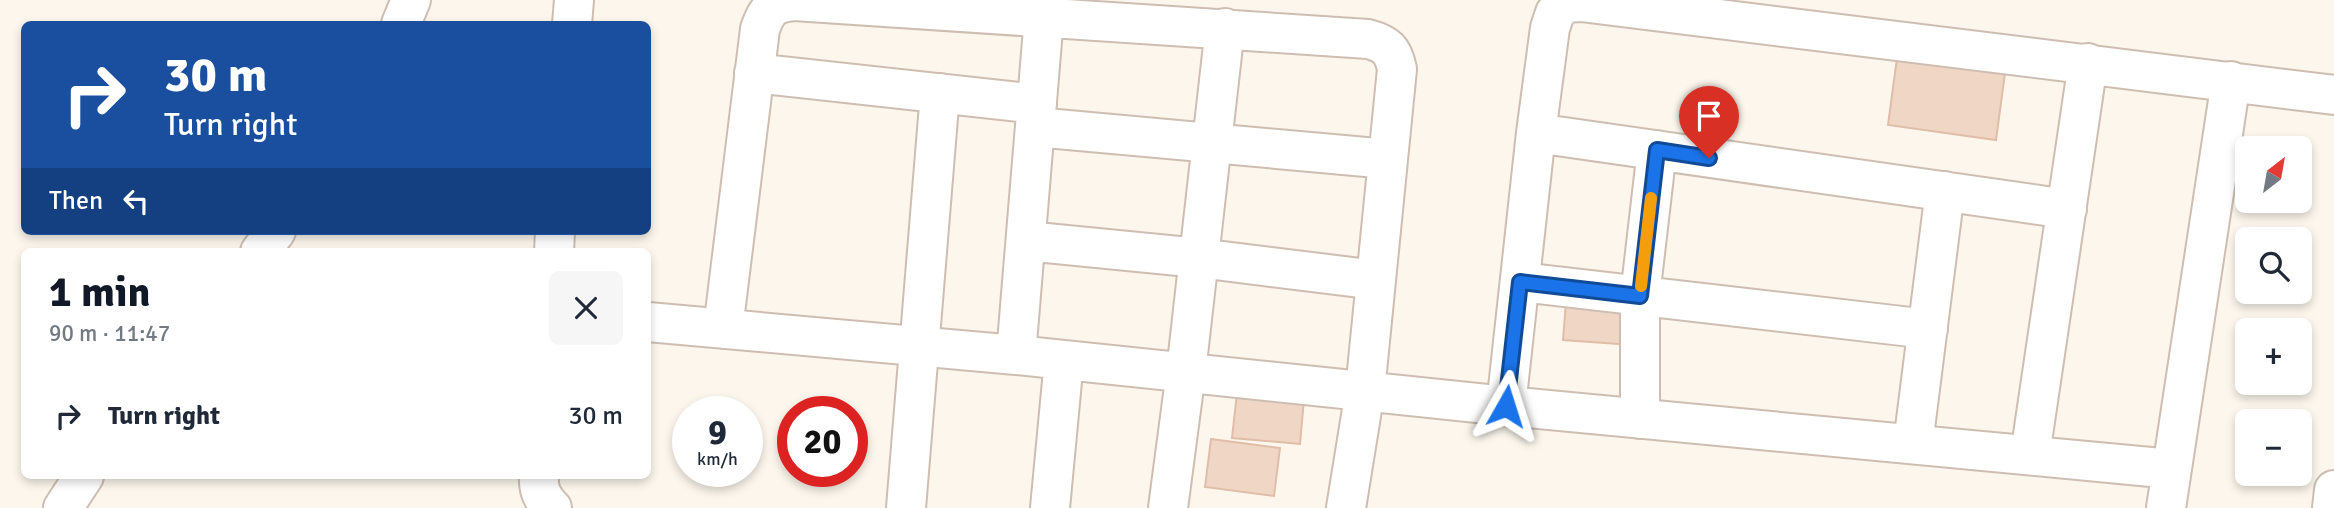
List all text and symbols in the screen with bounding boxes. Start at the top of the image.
text: 30 m [164,45,267,105]
icon: right [49,49,140,140]
pin [1679,86,1739,158]
icon: arrive [1690,97,1728,135]
text: Turn right [164,105,297,144]
north arrow [2235,136,2312,214]
map controls [2235,136,2312,486]
icon: left [117,182,155,220]
text: Then [49,185,103,217]
button: search [2235,227,2312,304]
text: 1 min [49,267,150,318]
button: close [549,271,623,345]
button: + [2235,318,2312,395]
text: 90 m · 11:47 [49,319,170,348]
position arrow [1469,369,1543,443]
speed limit sign: 20 [777,396,868,487]
icon: right [49,397,87,435]
text: Turn right [108,400,220,432]
text: 30 m [568,400,623,432]
button: − [2235,409,2312,486]
text: 9 [708,411,727,454]
text: km/h [697,448,738,470]

